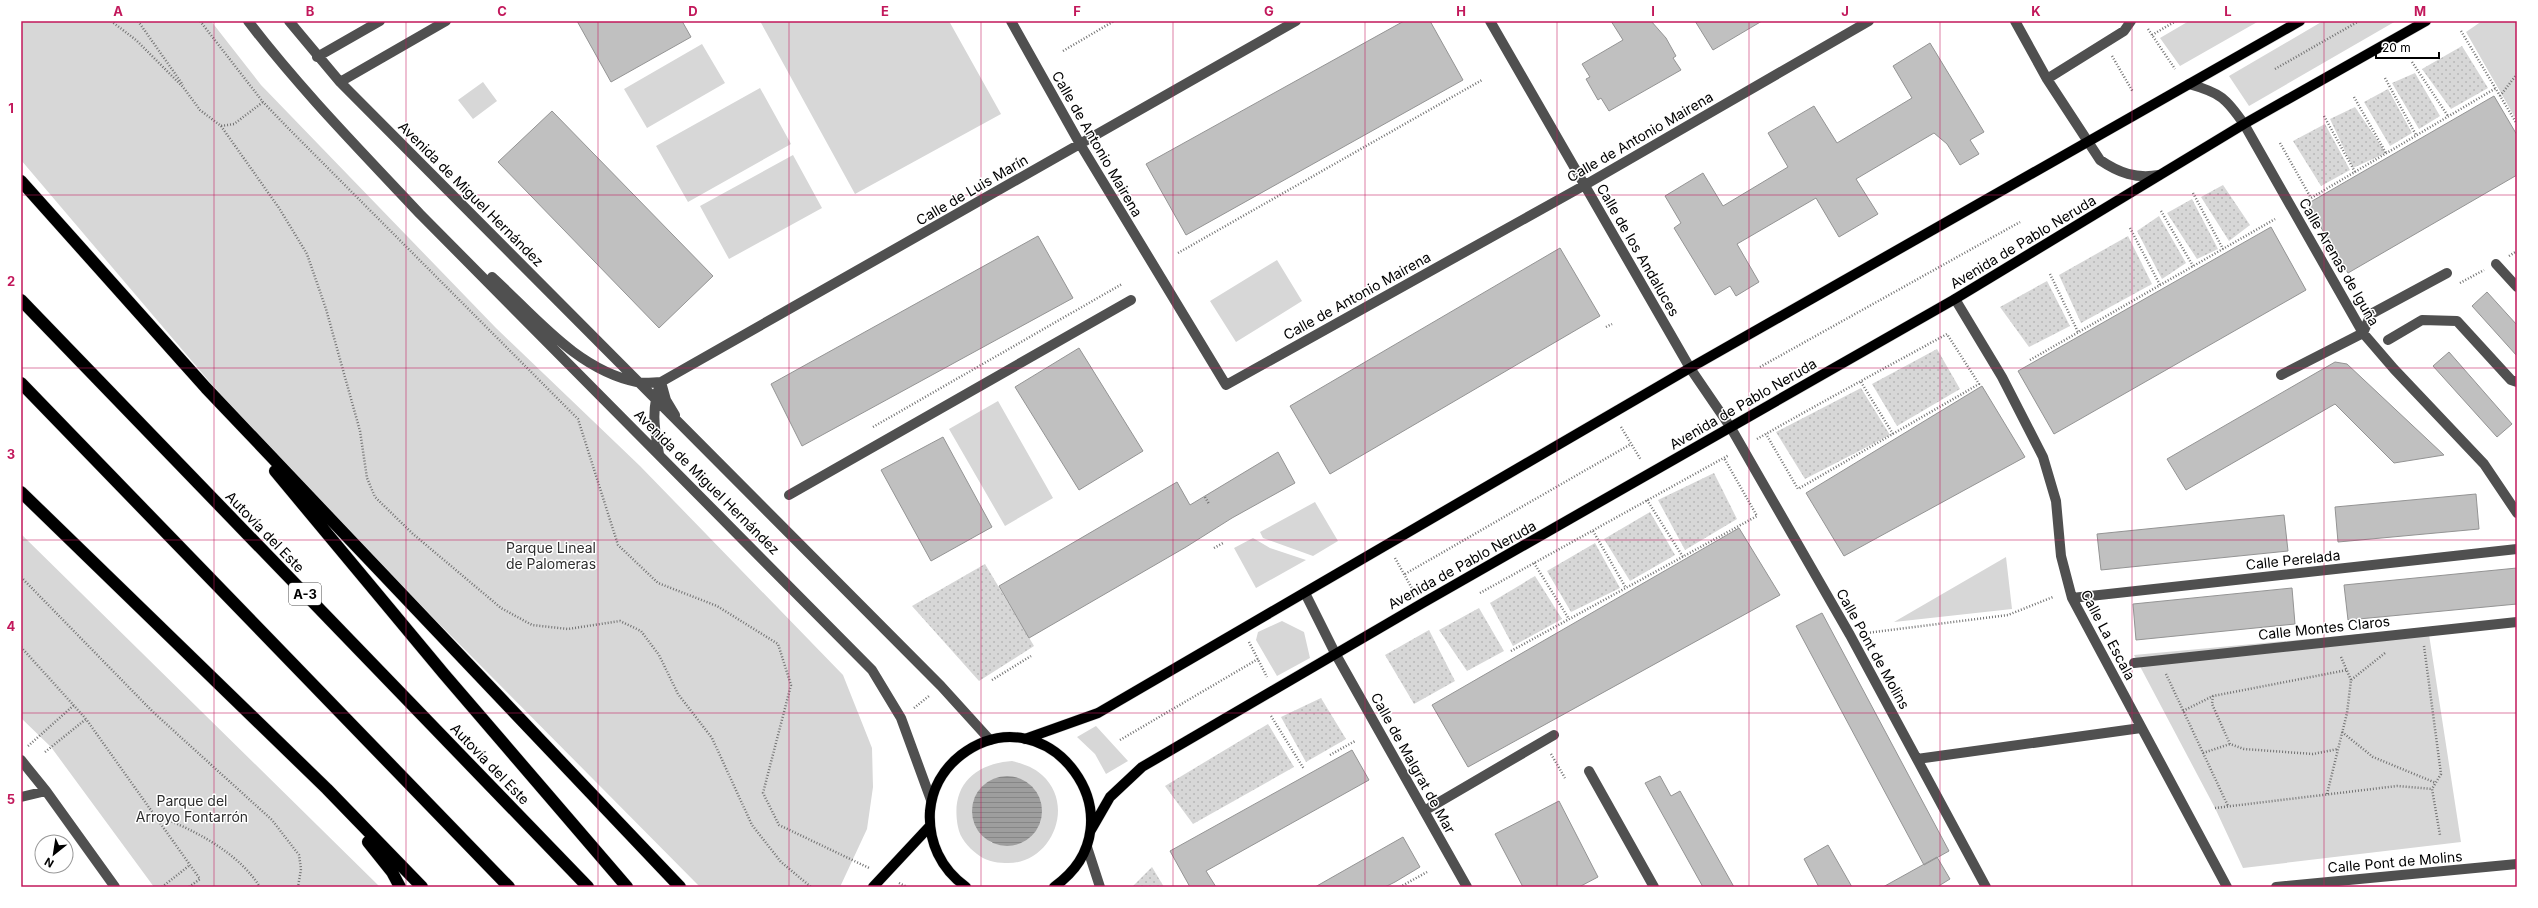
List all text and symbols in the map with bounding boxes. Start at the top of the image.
text: A [113,3,123,19]
text: B [306,3,315,19]
text: C [497,3,507,19]
text: D [688,3,698,19]
text: E [881,3,889,19]
text: F [1073,3,1081,19]
text: G [1264,3,1274,19]
text: H [1456,3,1466,19]
text: I [1651,3,1655,19]
text: J [1841,3,1849,19]
text: K [2031,3,2041,19]
text: L [2224,3,2232,19]
text: M [2414,3,2426,19]
scale bar [2376,34,2439,60]
text: 20 m [2382,40,2411,55]
street label: Calle de Antonio Mairena [1049,68,1146,220]
street label: Calle de Antonio Mairena [1564,88,1716,185]
text: 1 [8,100,14,116]
street label: Avenida de Miguel Hernández [395,118,547,270]
street label: Calle de Luis Marín [913,151,1031,228]
street label: Calle de los Andaluces [1593,180,1683,319]
street label: Avenida de Pablo Neruda [1947,191,2099,292]
street label: Calle Arenas de Iguña [2296,195,2383,329]
street label: Calle de Antonio Mairena [1280,248,1433,343]
text: 2 [7,273,15,289]
street label: Avenida de Pablo Neruda [1666,354,1819,453]
street label: Avenida de Miguel Hernández [631,406,783,558]
text: 3 [7,446,15,462]
street label: Autovía del Este [222,488,308,576]
street label: Avenida de Pablo Neruda [1385,517,1539,612]
park label: Parque Lineal de Palomeras [506,539,596,572]
street label: Calle Perelada [2245,546,2341,573]
road number: A-3 [289,583,321,605]
street label: Calle Pont de Molins [1833,586,1914,712]
street label: Calle La Escala [2078,587,2139,683]
street label: Calle Montes Claros [2257,612,2391,643]
text: 4 [7,618,16,634]
street label: Calle de Malgrat de Mar [1368,689,1459,836]
street label: Autovía del Este [447,720,533,808]
text: 5 [7,791,15,807]
park label: Parque del Arroyo Fontarrón [136,792,248,825]
north arrow [34,834,74,874]
street label: Calle Pont de Molins [2327,847,2463,876]
text: N [42,855,56,871]

